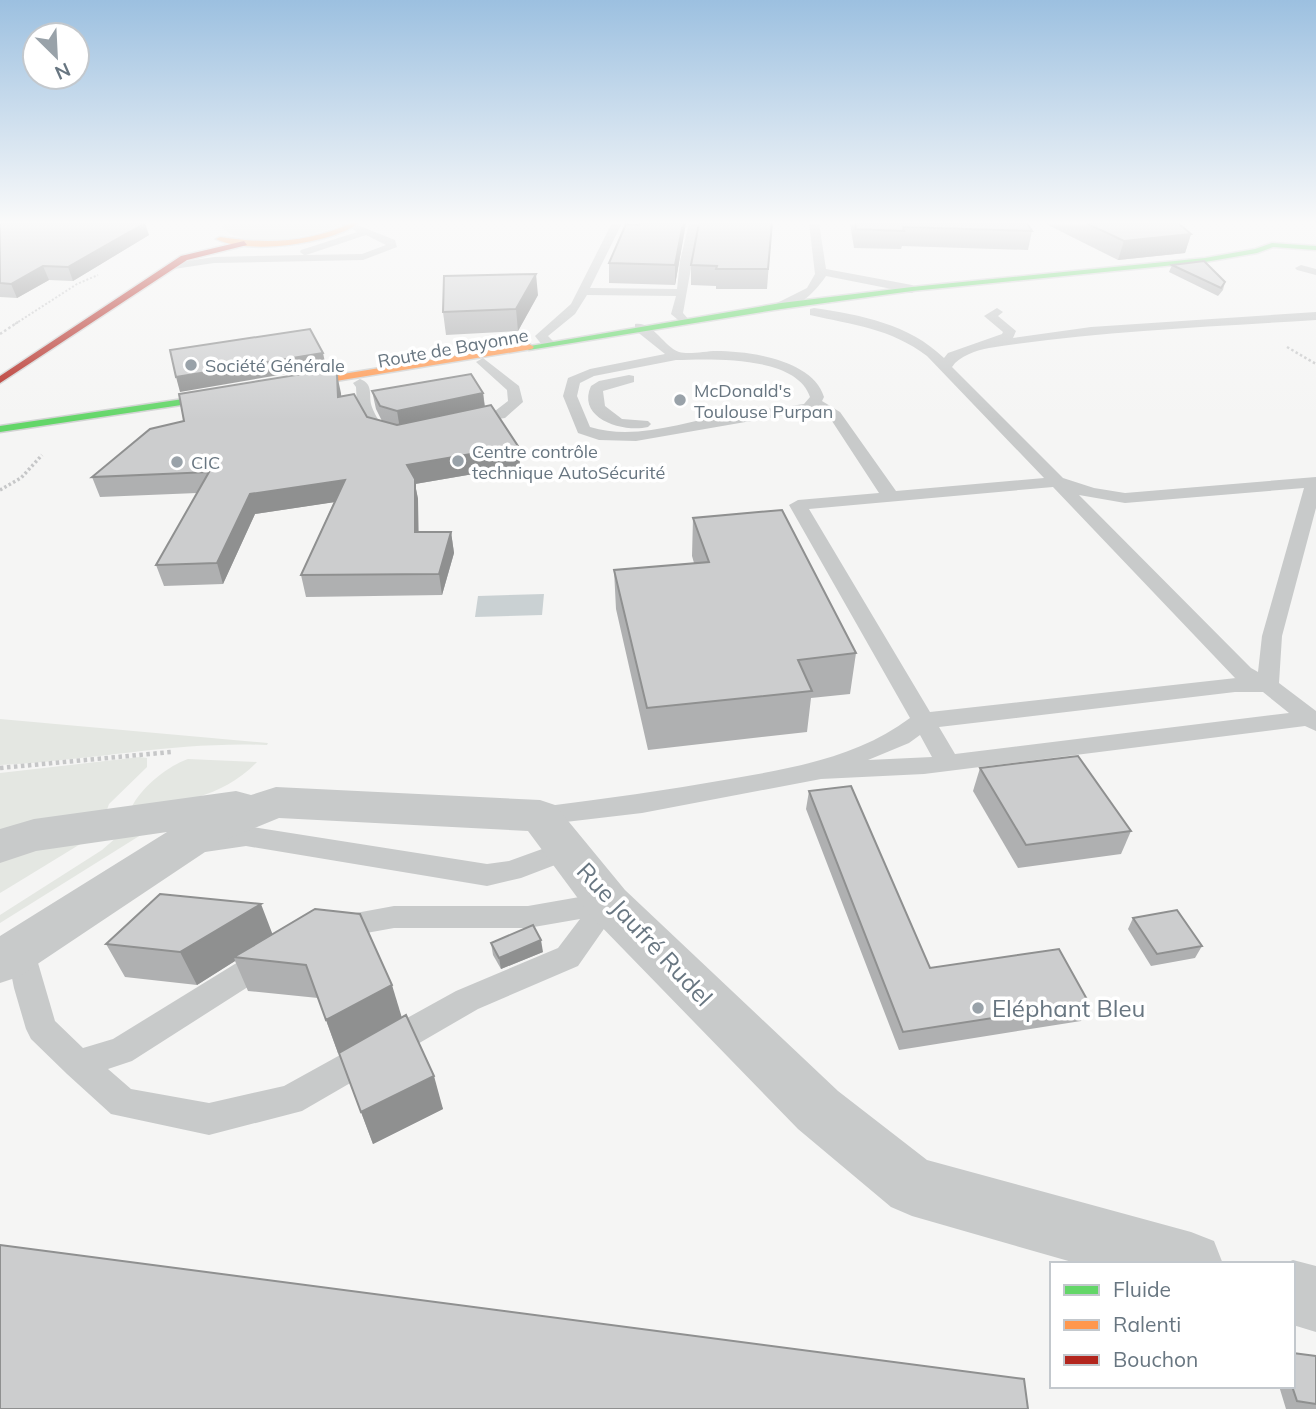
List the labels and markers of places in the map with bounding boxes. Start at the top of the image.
place label: Société Générale [205,354,345,377]
marker: Société Générale [183,357,199,373]
place label: McDonald's Toulouse Purpan [694,379,833,423]
marker: McDonald's Toulouse Purpan [672,392,688,408]
place label: Centre contrôle technique AutoSécurité [472,440,665,484]
place label: CIC [191,451,220,474]
marker: Centre contrôle technique AutoSécurité [450,453,466,469]
marker: CIC [169,454,185,470]
place label: Eléphant Bleu [992,993,1145,1023]
marker: Eléphant Bleu [970,1000,986,1016]

